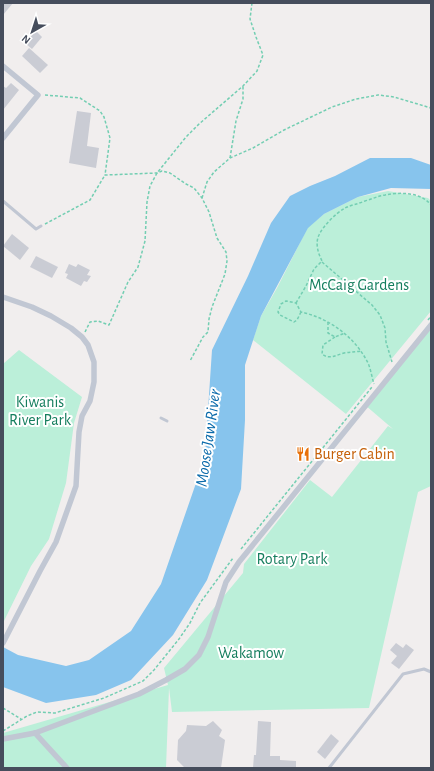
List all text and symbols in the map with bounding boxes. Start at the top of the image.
north arrow [12,12,52,52]
text: N [20,33,32,46]
park label: McCaig Gardens [309,277,409,293]
water label: Moose Jaw River [193,388,223,488]
park label: Kiwanis River Park [9,394,72,428]
restaurant icon: Burger Cabin [295,446,311,462]
place label: Burger Cabin [314,446,395,462]
park label: Rotary Park [257,551,328,568]
park label: Wakamow [218,645,284,661]

